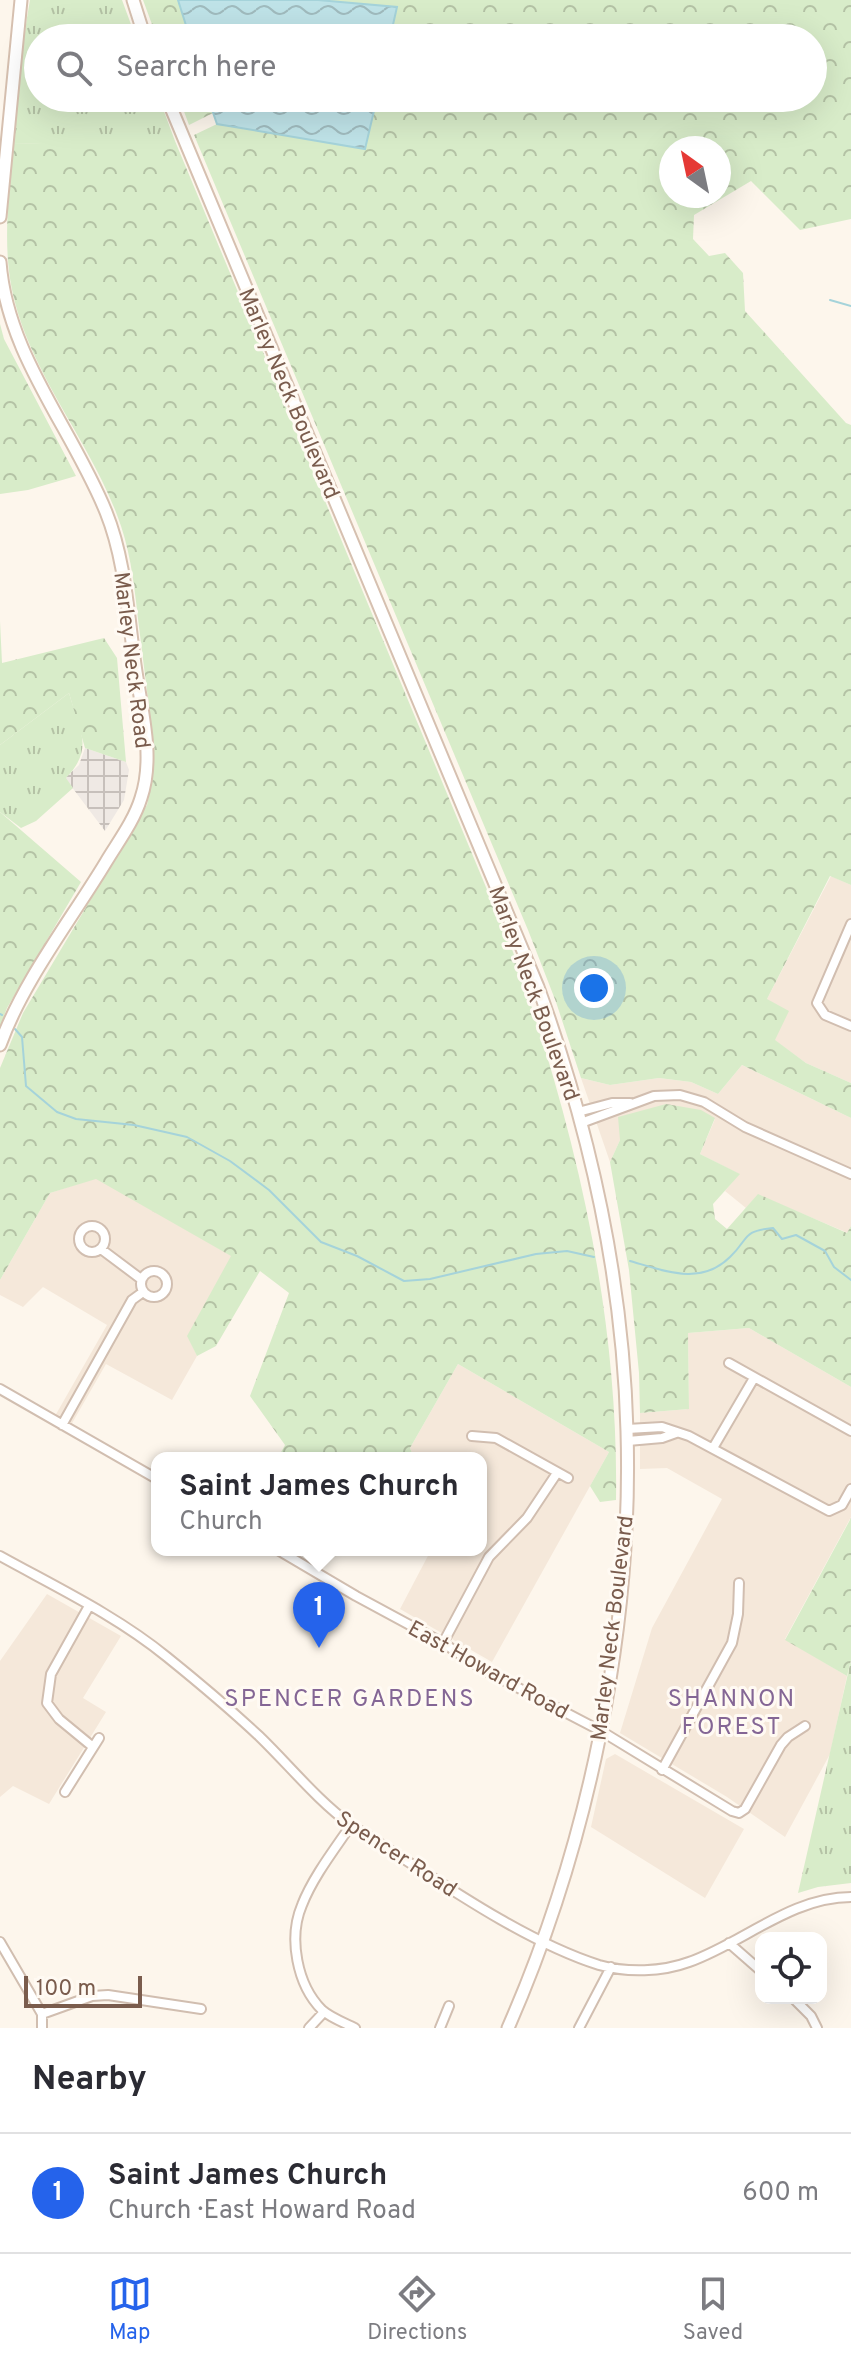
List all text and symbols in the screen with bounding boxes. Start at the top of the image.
search box [24,24,827,112]
icon: search [52,46,96,90]
text: Search here [116,50,276,87]
north arrow [659,136,731,208]
street label: Marley Neck Boulevard [231,284,344,504]
street label: Marley Neck Road [106,570,155,750]
street label: Marley Neck Boulevard [481,883,584,1105]
your location [574,968,614,1008]
popup [151,1452,487,1556]
text: Saint James Church [179,1469,459,1506]
text: Church [179,1506,263,1539]
street label: Marley Neck Boulevard [586,1514,641,1742]
pin: 1 [293,1582,345,1648]
street label: East Howard Road [403,1616,573,1727]
district label: SPENCER GARDENS [224,1685,476,1715]
district label: SHANNON FOREST [668,1685,796,1743]
street label: Spencer Road [330,1806,461,1904]
map controls [755,1932,827,2004]
button: locate [755,1932,827,2004]
scale bar [24,1972,142,2008]
text: 100 m [36,1976,96,2003]
text: Nearby [32,2059,147,2102]
text: Saint James Church [108,2158,387,2195]
text: 1 [53,2177,63,2210]
text: 600 m [742,2177,819,2210]
text: Church · East Howard Road [108,2195,416,2228]
tab: Map [108,2272,152,2347]
tab: Directions [367,2272,467,2347]
tab: Saved [683,2272,743,2347]

